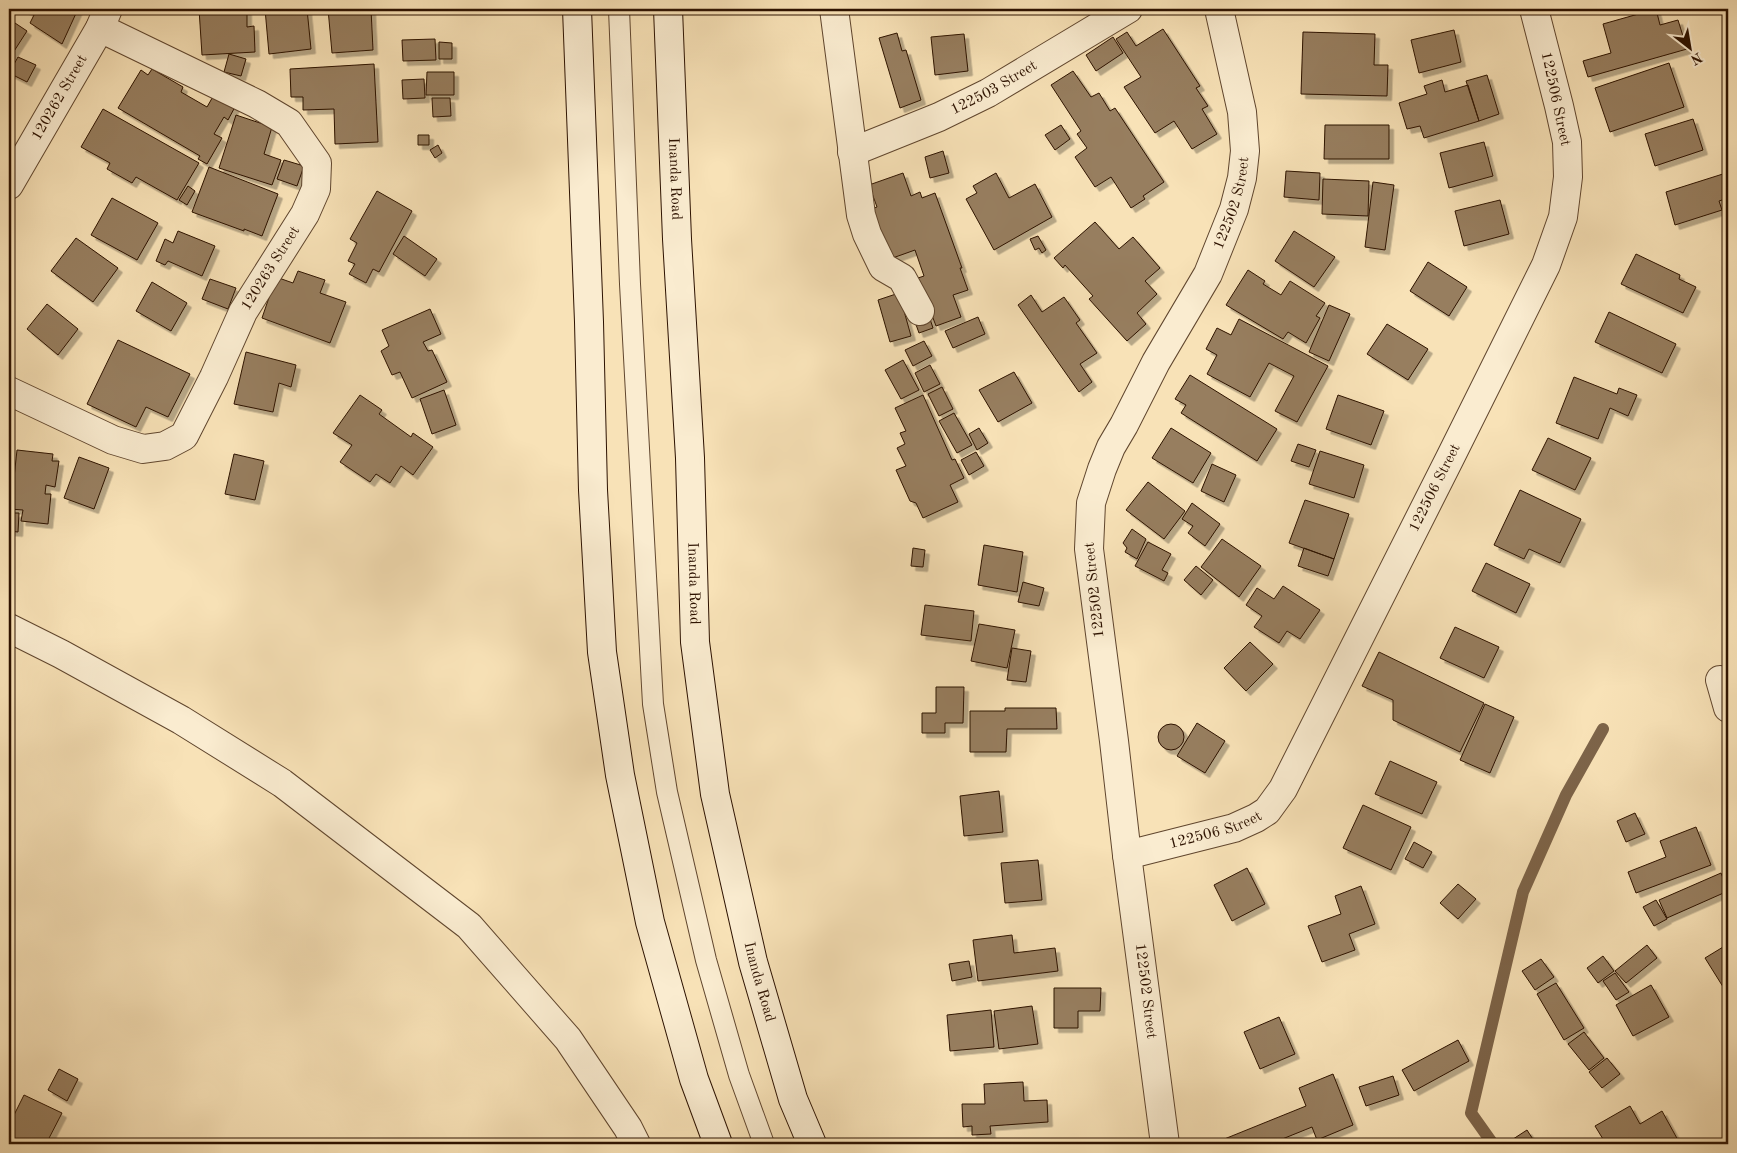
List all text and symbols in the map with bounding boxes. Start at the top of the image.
north arrow [1664,22,1714,72]
street label: 122506 Street [1538,50,1572,148]
text: N [1688,50,1704,67]
street label: 120262 Street [29,52,90,143]
street label: 122503 Street [948,58,1040,118]
street label: Inanda Road [666,137,684,221]
street label: 122502 Street [1211,156,1252,252]
street label: 120263 Street [239,224,303,313]
street label: 122506 Street [1407,442,1463,534]
street label: 122502 Street [1083,541,1107,639]
street label: Inanda Road [685,542,702,625]
street label: 122506 Street [1168,809,1265,852]
street label: Inanda Road [741,940,778,1024]
street label: 122502 Street [1132,942,1158,1040]

